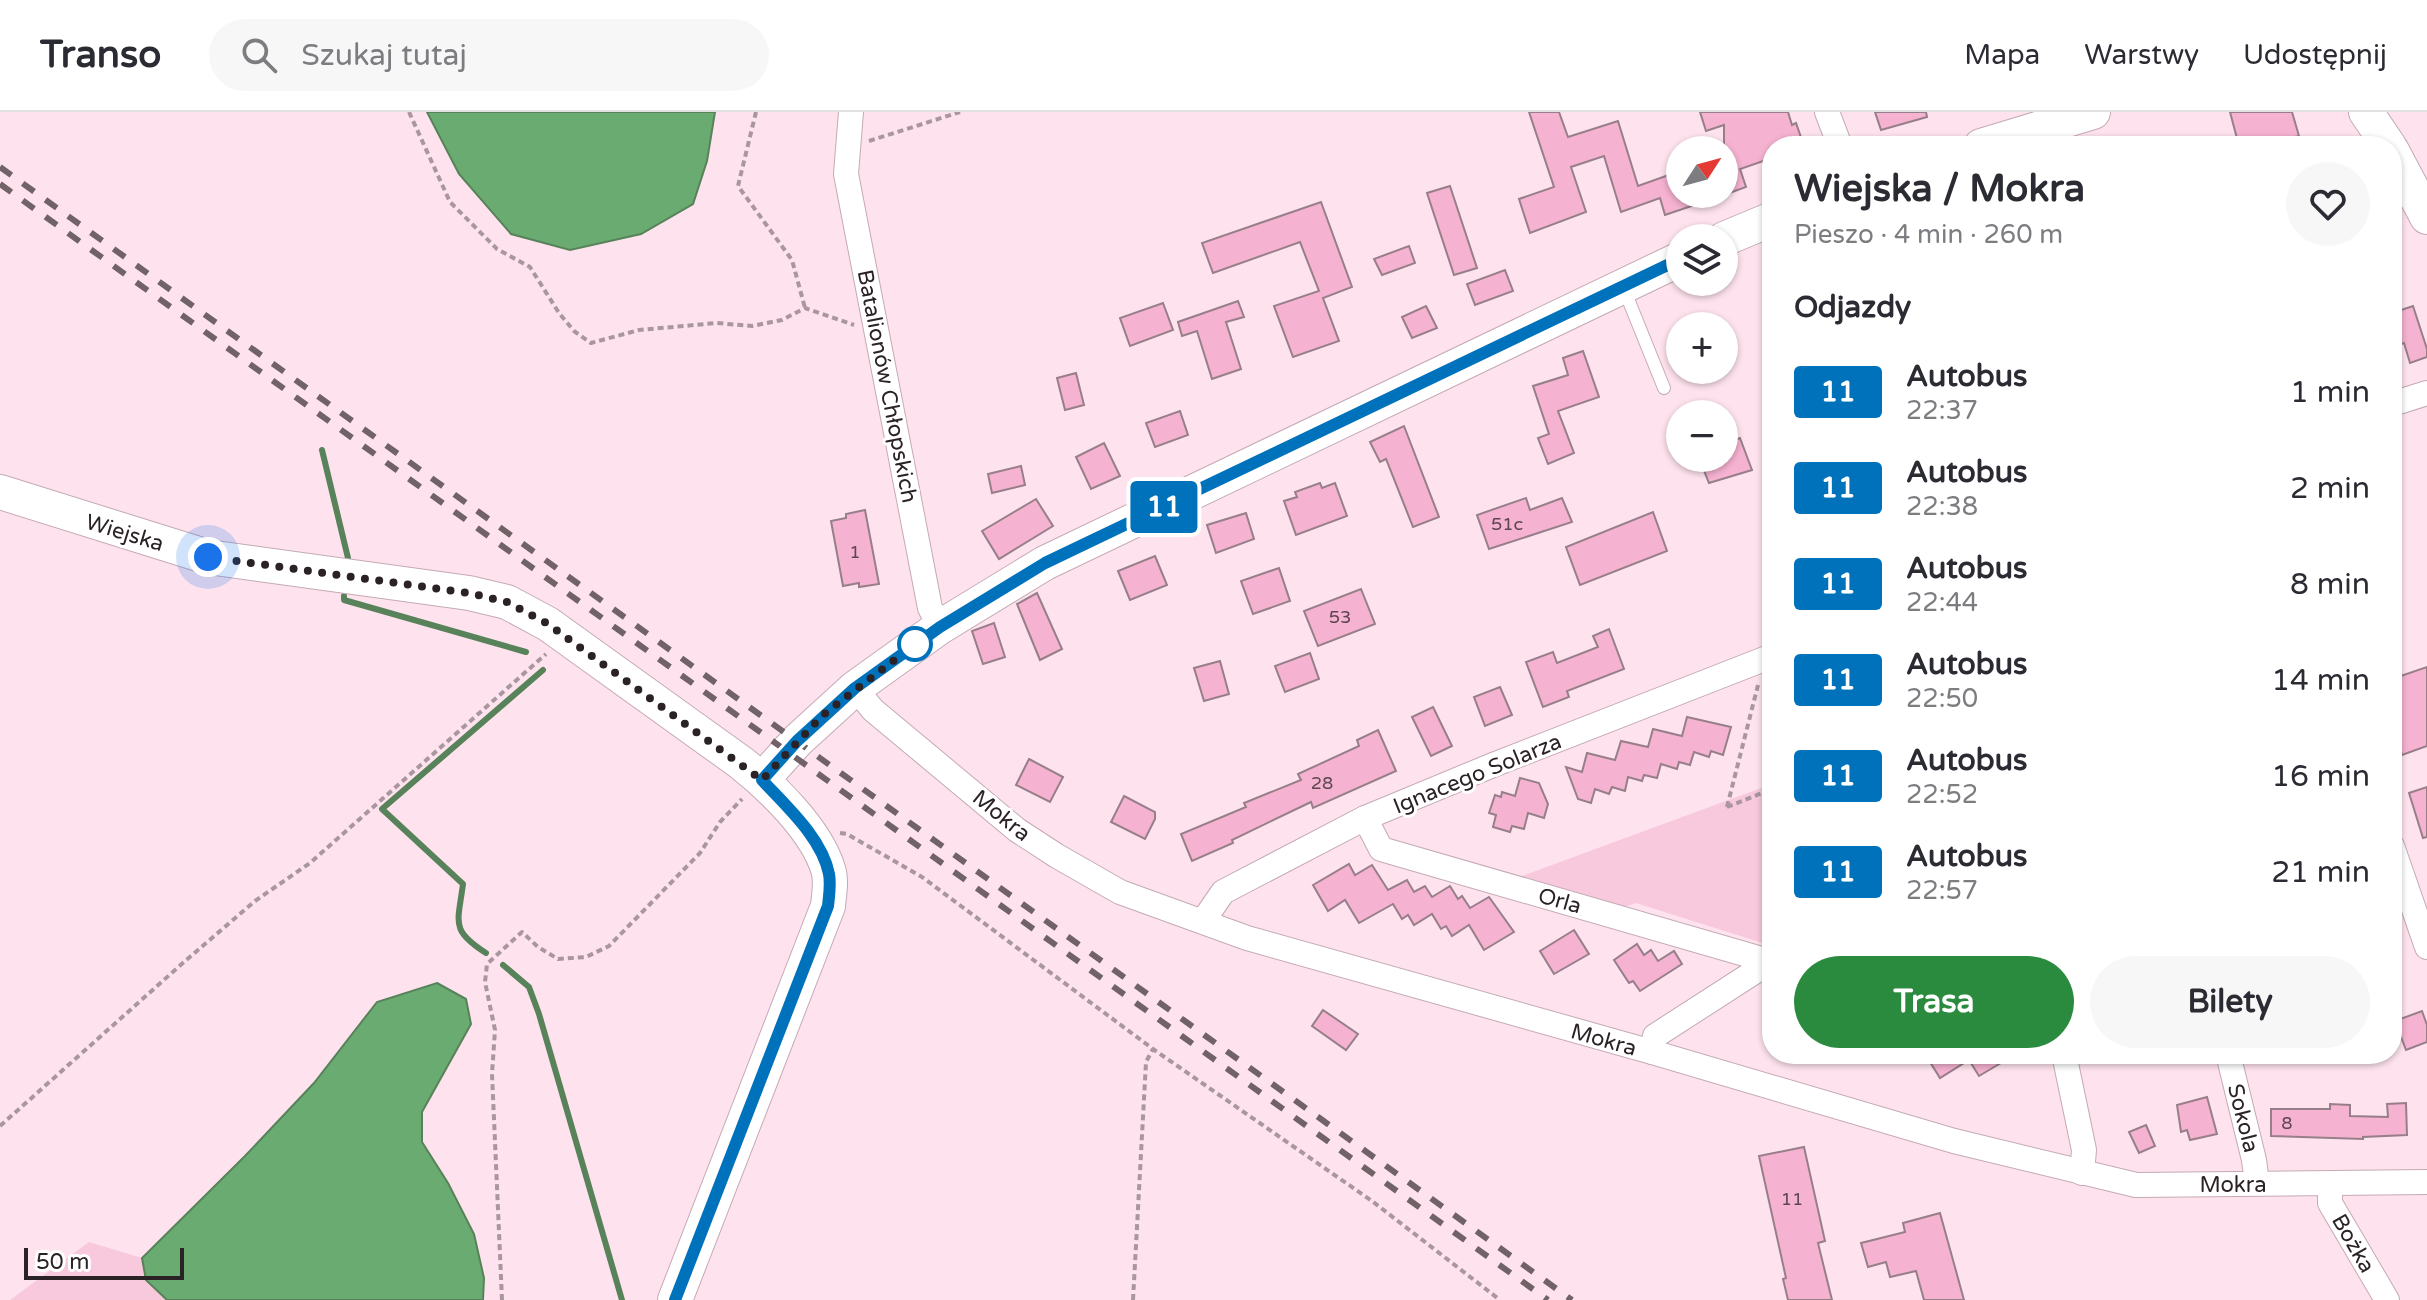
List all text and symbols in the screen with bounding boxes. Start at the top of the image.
search box [209,19,769,91]
text: Transo [40,32,161,78]
icon: search [237,33,281,77]
text: Szukaj tutaj [301,37,467,74]
text: Mapa [1964,38,2040,72]
text: Warstwy [2084,38,2199,72]
text: Udostępnij [2243,38,2387,72]
north arrow [1666,136,1738,208]
map controls [1666,136,1738,472]
button: heart [2286,162,2370,246]
text: Wiejska / Mokra [1794,166,2085,212]
text: Pieszo · 4 min · 260 m [1794,219,2063,250]
button: layers [1666,224,1738,296]
street label: Batalionów Chłopskich [852,267,922,505]
text: Odjazdy [1794,289,1911,326]
button: + [1666,312,1738,384]
text: Autobus [1906,358,2027,395]
text: 1 min [2290,374,2370,411]
text: 11 [1820,375,1856,409]
text: 22:37 [1906,395,1978,426]
button: − [1666,400,1738,472]
text: Autobus [1906,454,2027,491]
text: 2 min [2290,470,2370,507]
text: 11 [1820,471,1856,505]
line badge: 11 [1128,481,1200,533]
text: 11 [1146,490,1182,524]
text: 22:38 [1906,491,1978,522]
street label: Wiejska [83,509,167,557]
house number: 51c [1491,513,1523,535]
your location [188,537,228,577]
house number: 1 [849,541,861,563]
text: Autobus [1906,550,2027,587]
text: 8 min [2290,566,2370,603]
text: 11 [1820,567,1856,601]
text: 22:44 [1906,587,1978,618]
house number: 53 [1329,606,1351,628]
unlabelled marker [898,627,932,661]
text: Autobus [1906,646,2027,683]
text: 14 min [2271,662,2370,699]
text: 11 [1820,663,1856,697]
text: 22:50 [1906,683,1978,714]
street label: Ignacego Solarza [1389,728,1565,820]
text: Autobus [1906,742,2027,779]
text: 16 min [2271,758,2370,795]
text: 11 [1820,759,1856,793]
house number: 28 [1311,772,1333,794]
text: 22:52 [1906,779,1978,810]
street label: Mokra [967,785,1036,847]
text: Autobus [1906,838,2027,875]
text: 21 min [2271,854,2370,891]
text: 11 [1820,855,1856,889]
text: 22:57 [1906,875,1978,906]
street label: Orla [1535,882,1584,920]
button: Trasa [1794,956,2074,1048]
button: Bilety [2090,956,2370,1048]
street label: Mokra [1568,1018,1640,1062]
street label: Sokola [2222,1081,2264,1155]
house number: 8 [2281,1112,2293,1134]
street label: Mokra [2199,1172,2267,1198]
house number: 11 [1781,1188,1803,1210]
street label: Bożka [2326,1209,2380,1278]
scale bar [24,1244,184,1280]
text: 50 m [36,1249,90,1275]

